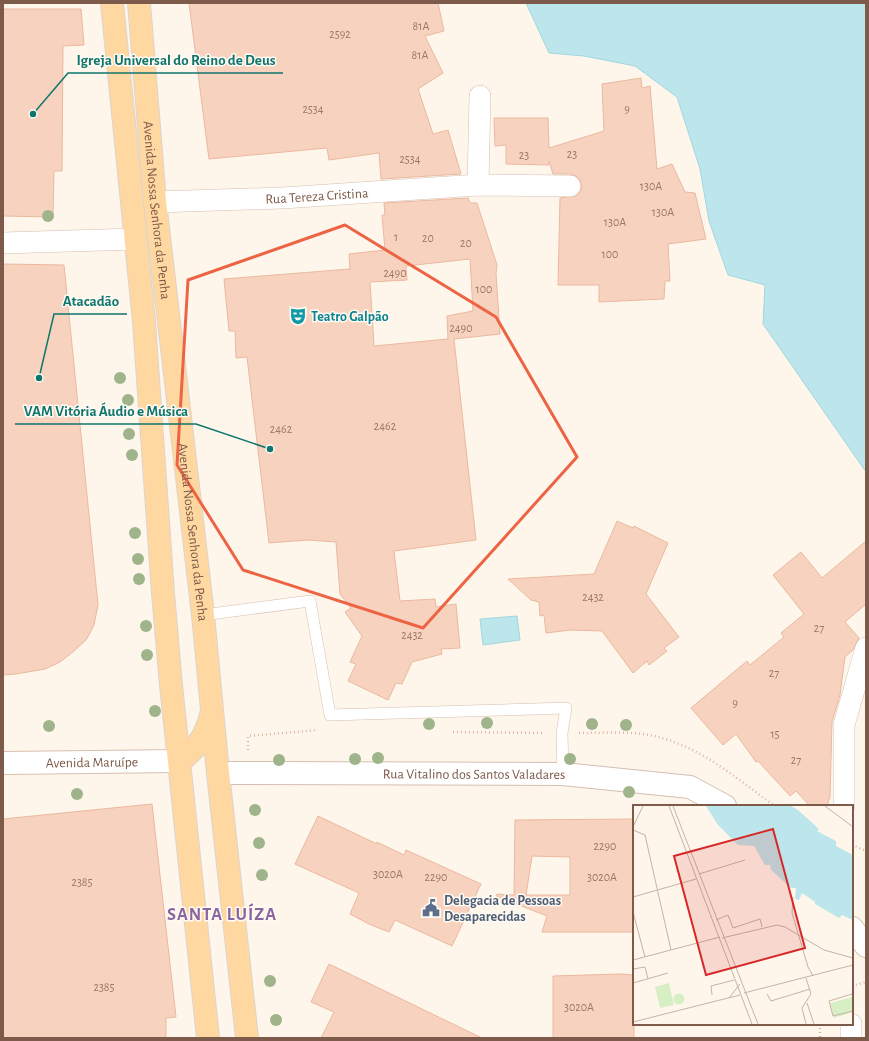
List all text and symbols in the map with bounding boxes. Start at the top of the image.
house number: 81A [413,20,429,32]
house number: 2592 [329,28,351,40]
callout: Igreja Universal do Reino de Deus [68,46,283,73]
house number: 81A [412,49,428,61]
text: Igreja Universal do Reino de Deus [76,53,276,68]
house number: 2534 [302,103,324,115]
house number: 9 [624,103,630,115]
street label: Avenida Nossa Senhora da Penha [141,120,172,301]
house number: 23 [567,148,577,160]
house number: 23 [519,149,529,161]
house number: 2534 [399,153,421,165]
house number: 130A [640,180,662,192]
street label: Rua Tereza Cristina [265,186,369,207]
house number: 130A [652,206,674,218]
house number: 130A [604,216,626,228]
house number: 1 [394,231,398,243]
house number: 20 [422,232,434,244]
house number: 20 [460,237,472,249]
house number: 100 [602,248,618,260]
house number: 2490 [383,267,407,279]
house number: 100 [476,283,492,295]
callout: Atacadão [54,287,127,314]
text: Atacadão [63,294,119,309]
theatre icon: Teatro Galpão [288,306,308,326]
place label: Teatro Galpão [311,310,389,324]
house number: 2490 [449,322,473,334]
callout: VAM Vitória Áudio e Música [15,397,196,424]
text: VAM Vitória Áudio e Música [24,402,188,419]
house number: 2462 [374,420,397,432]
house number: 2462 [270,423,293,435]
street label: Avenida Nossa Senhora da Penha [175,442,210,623]
house number: 2432 [582,591,604,603]
house number: 27 [814,622,824,634]
house number: 2432 [401,629,423,641]
house number: 27 [769,667,779,679]
house number: 9 [732,697,738,709]
house number: 15 [770,728,780,740]
house number: 27 [791,754,801,766]
street label: Avenida Maruípe [46,755,138,771]
street label: Rua Vitalino dos Santos Valadares [383,767,565,782]
inset map [633,805,853,1025]
house number: 2290 [594,840,616,852]
house number: 3020A [373,868,403,880]
house number: 2290 [425,871,447,883]
house number: 3020A [587,871,617,883]
house number: 2385 [71,876,93,888]
place label: Delegacia de Pessoas Desaparecidas [444,894,561,924]
public building icon: Delegacia de Pessoas Desaparecidas [421,898,441,918]
district label: SANTA LUÍZA [167,903,277,924]
house number: 2385 [93,981,115,993]
house number: 3020A [564,1001,594,1013]

